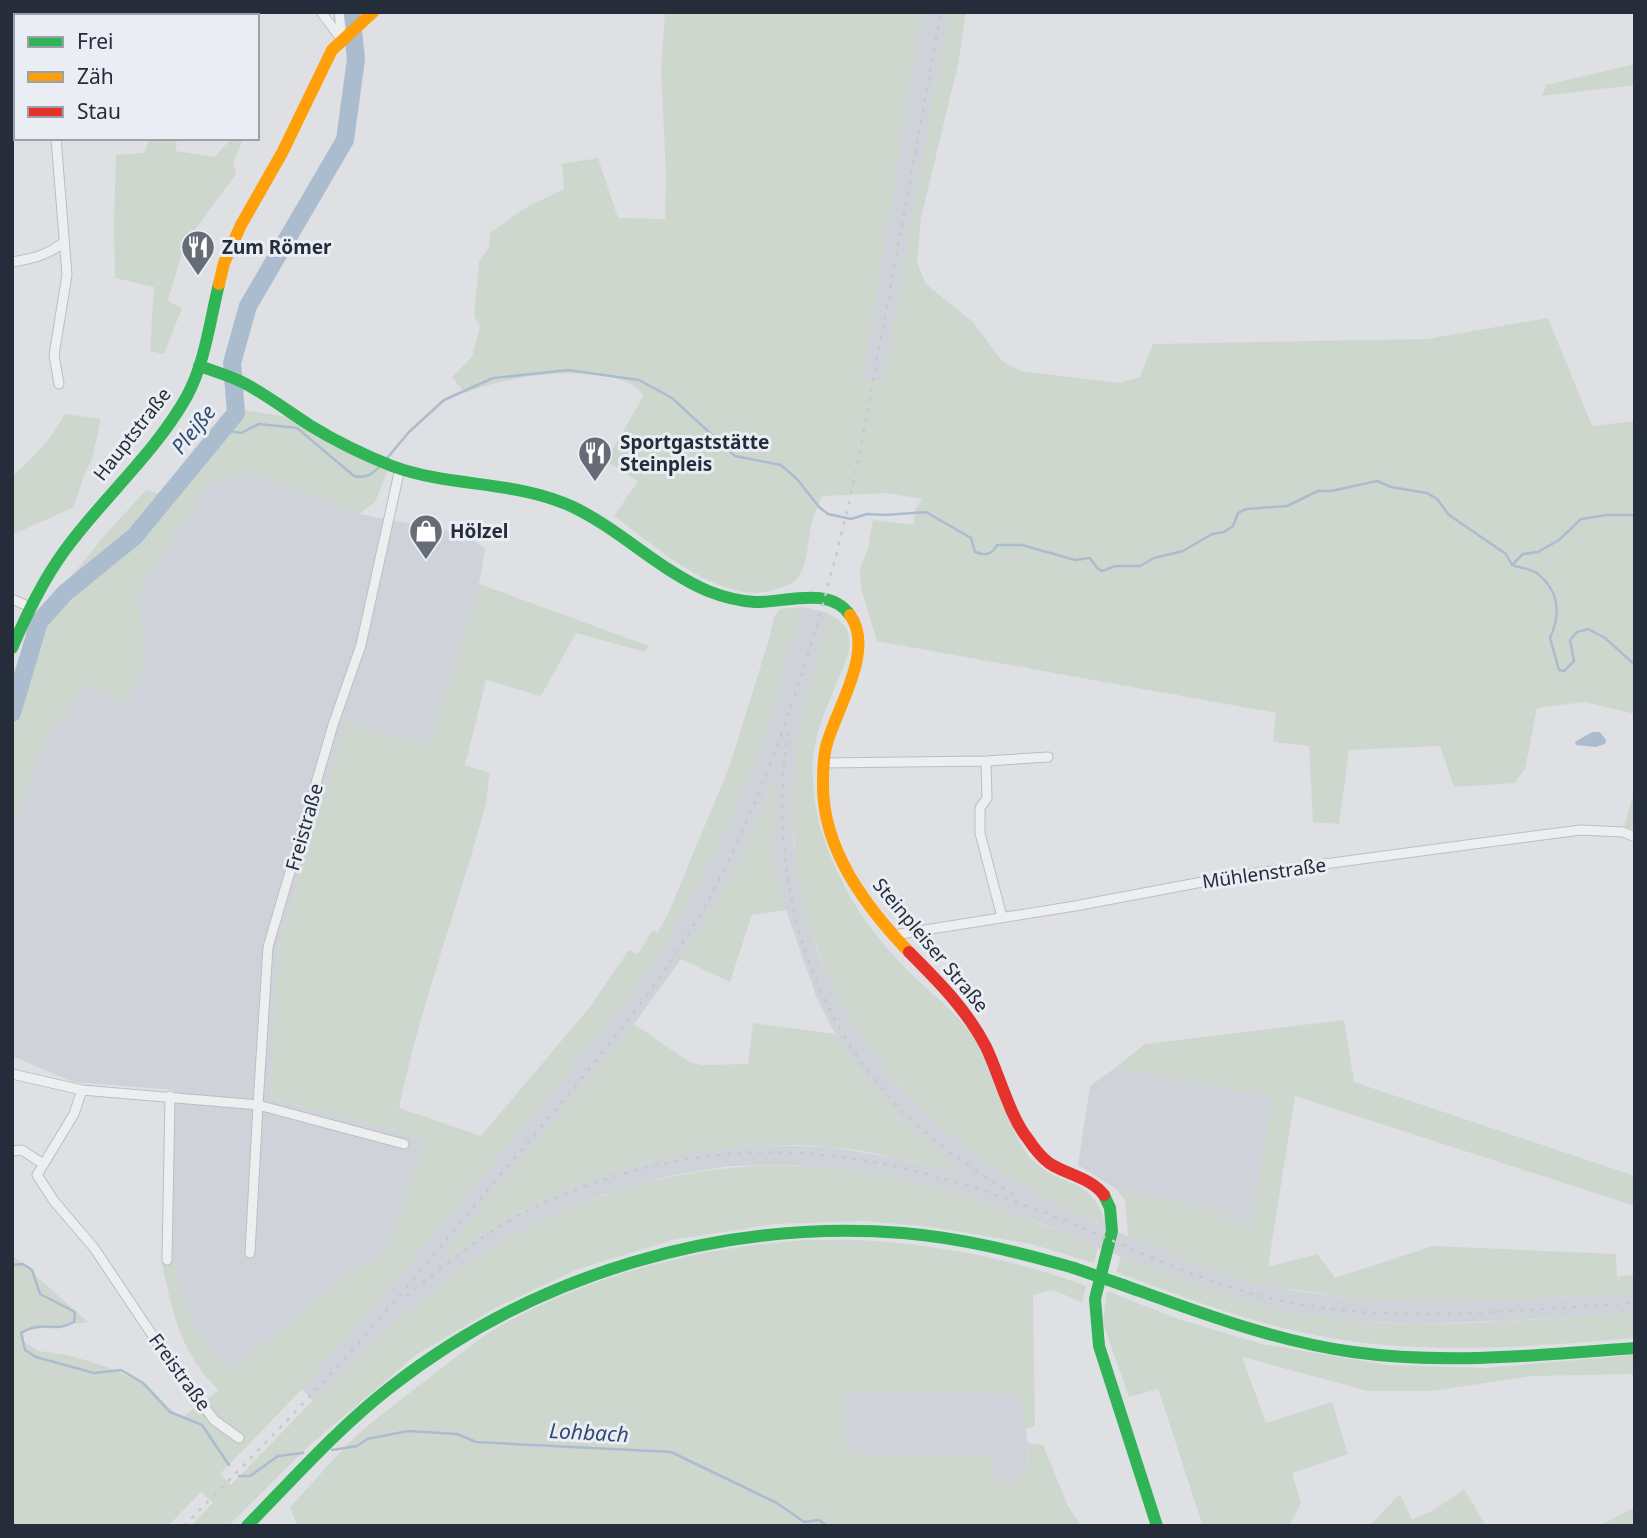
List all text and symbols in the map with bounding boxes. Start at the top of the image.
legend [14,14,259,140]
text: Frei [77,27,113,55]
text: Zäh [77,62,114,90]
text: Stau [77,97,121,125]
restaurant icon: Zum Römer [179,228,217,277]
place label: Zum Römer [222,234,332,260]
street label: Hauptstraße [87,382,177,486]
water label: Pleiße [165,398,221,460]
place label: Sportgaststätte Steinpleis [620,429,769,477]
restaurant icon: Sportgaststätte Steinpleis [576,434,614,483]
shop icon: Hölzel [407,512,445,561]
place label: Hölzel [450,518,508,544]
street label: Freistraße [279,780,329,874]
street label: Mühlenstraße [1200,851,1328,895]
street label: Steinpleiser Straße [867,872,995,1018]
street label: Freistraße [143,1328,217,1416]
water label: Lohbach [548,1416,630,1448]

